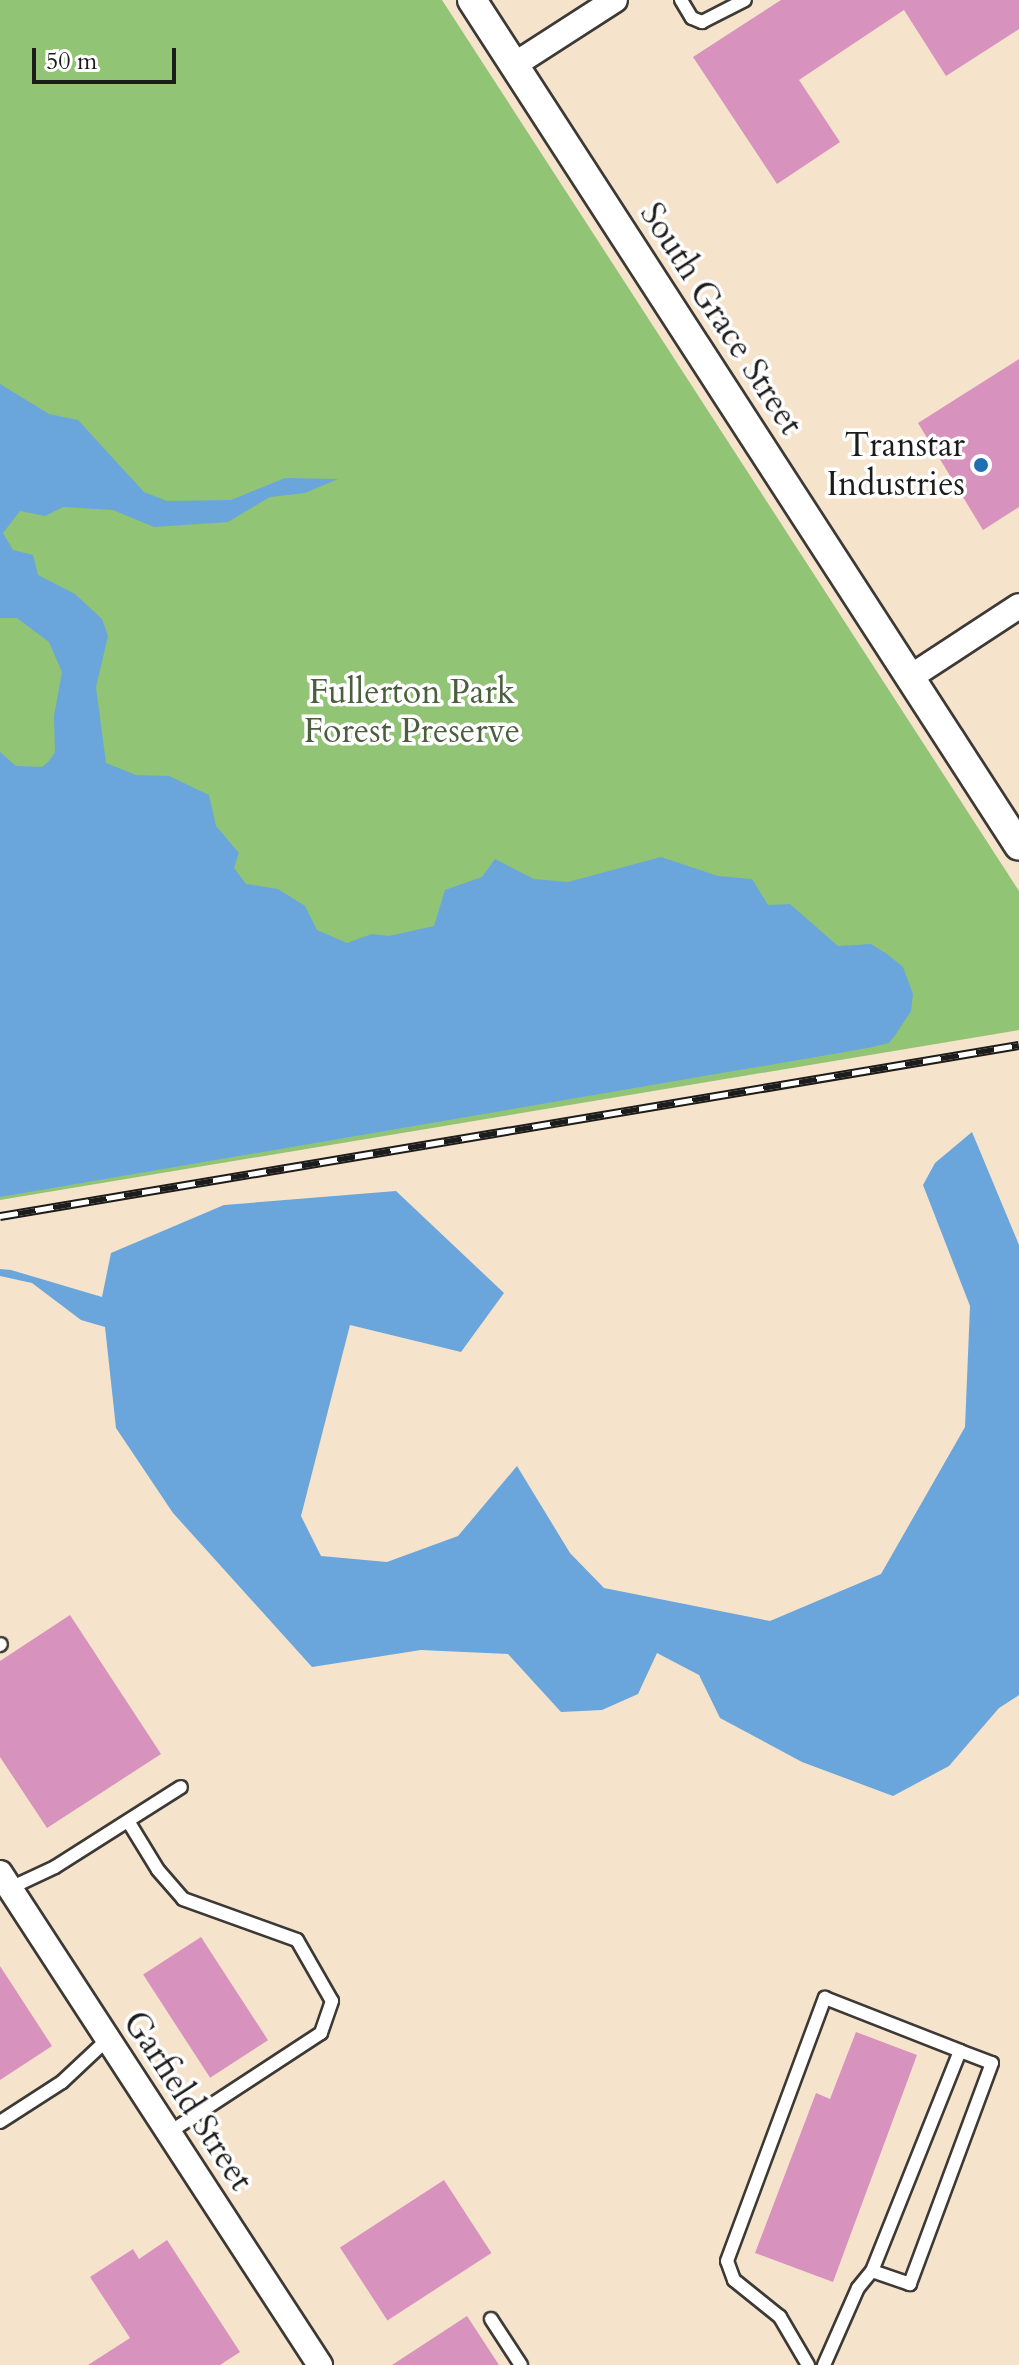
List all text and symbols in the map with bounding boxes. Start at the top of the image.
scale bar [36,32,180,82]
text: 50 m [46,45,97,78]
street label: South Grace Street [631,195,811,443]
place label: Transtar Industries [826,425,965,504]
marker: Transtar Industries [972,456,990,474]
park label: Fullerton Park Forest Preserve [304,672,520,752]
street label: Garfield Street [115,2003,261,2199]

